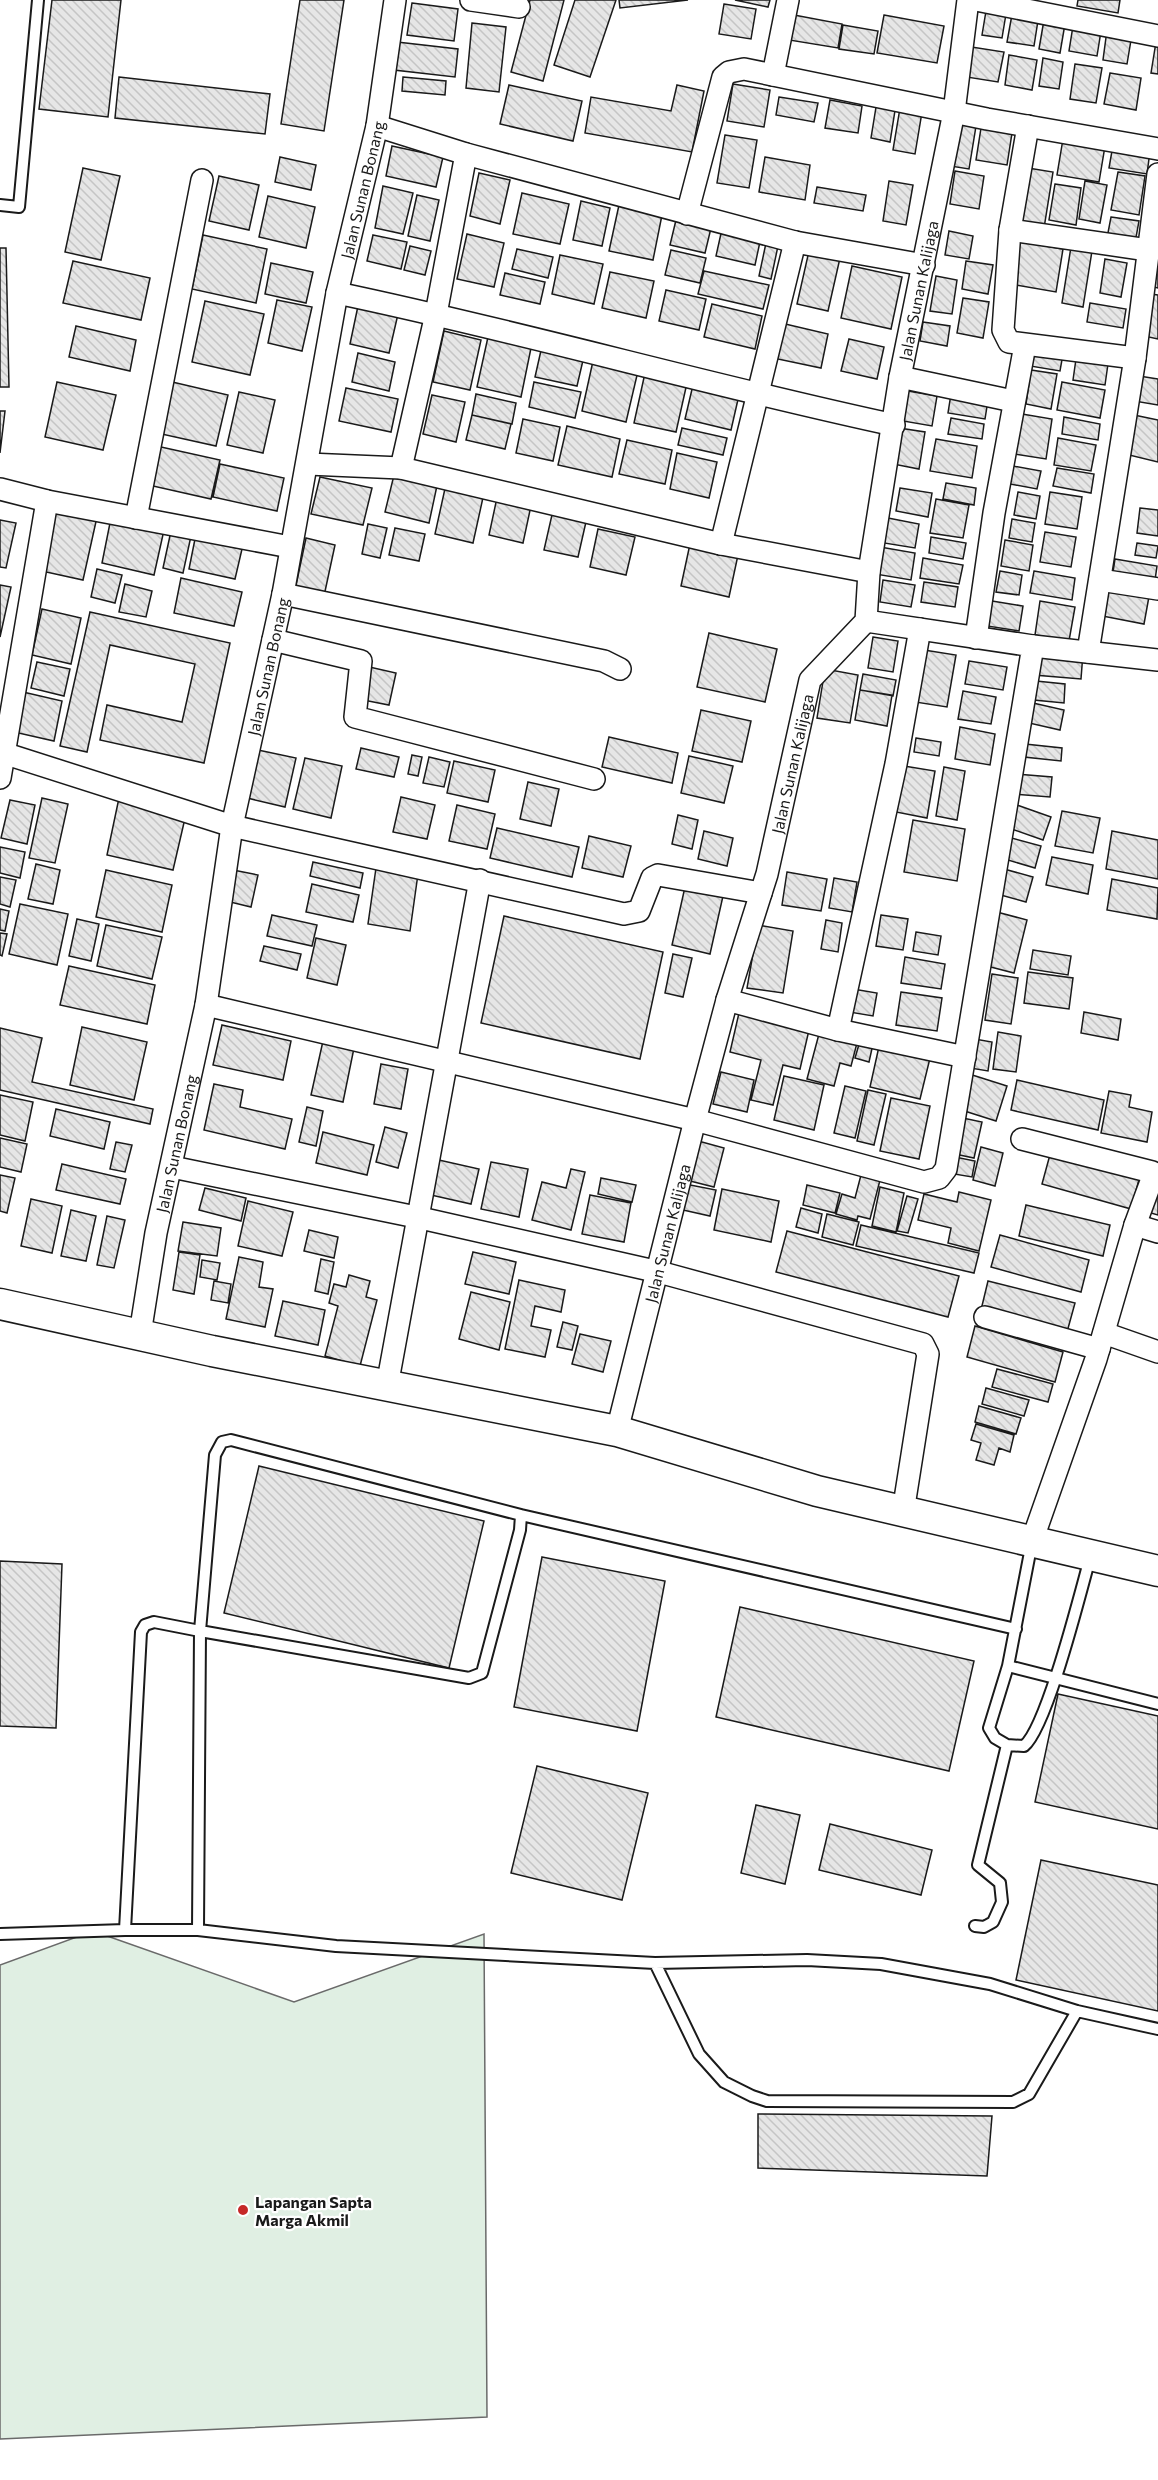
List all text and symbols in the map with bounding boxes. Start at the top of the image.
street label: Jalan Sunan Bonang [336,119,387,261]
street label: Jalan Sunan Kalijaga [894,219,941,362]
street label: Jalan Sunan Bonang [243,595,292,737]
street label: Jalan Sunan Kalijaga [767,692,816,835]
street label: Jalan Sunan Bonang [151,1072,200,1214]
street label: Jalan Sunan Kalijaga [640,1162,693,1305]
place label: Lapangan Sapta Marga Akmil [255,2192,372,2229]
marker: Lapangan Sapta Marga Akmil [236,2203,250,2217]

